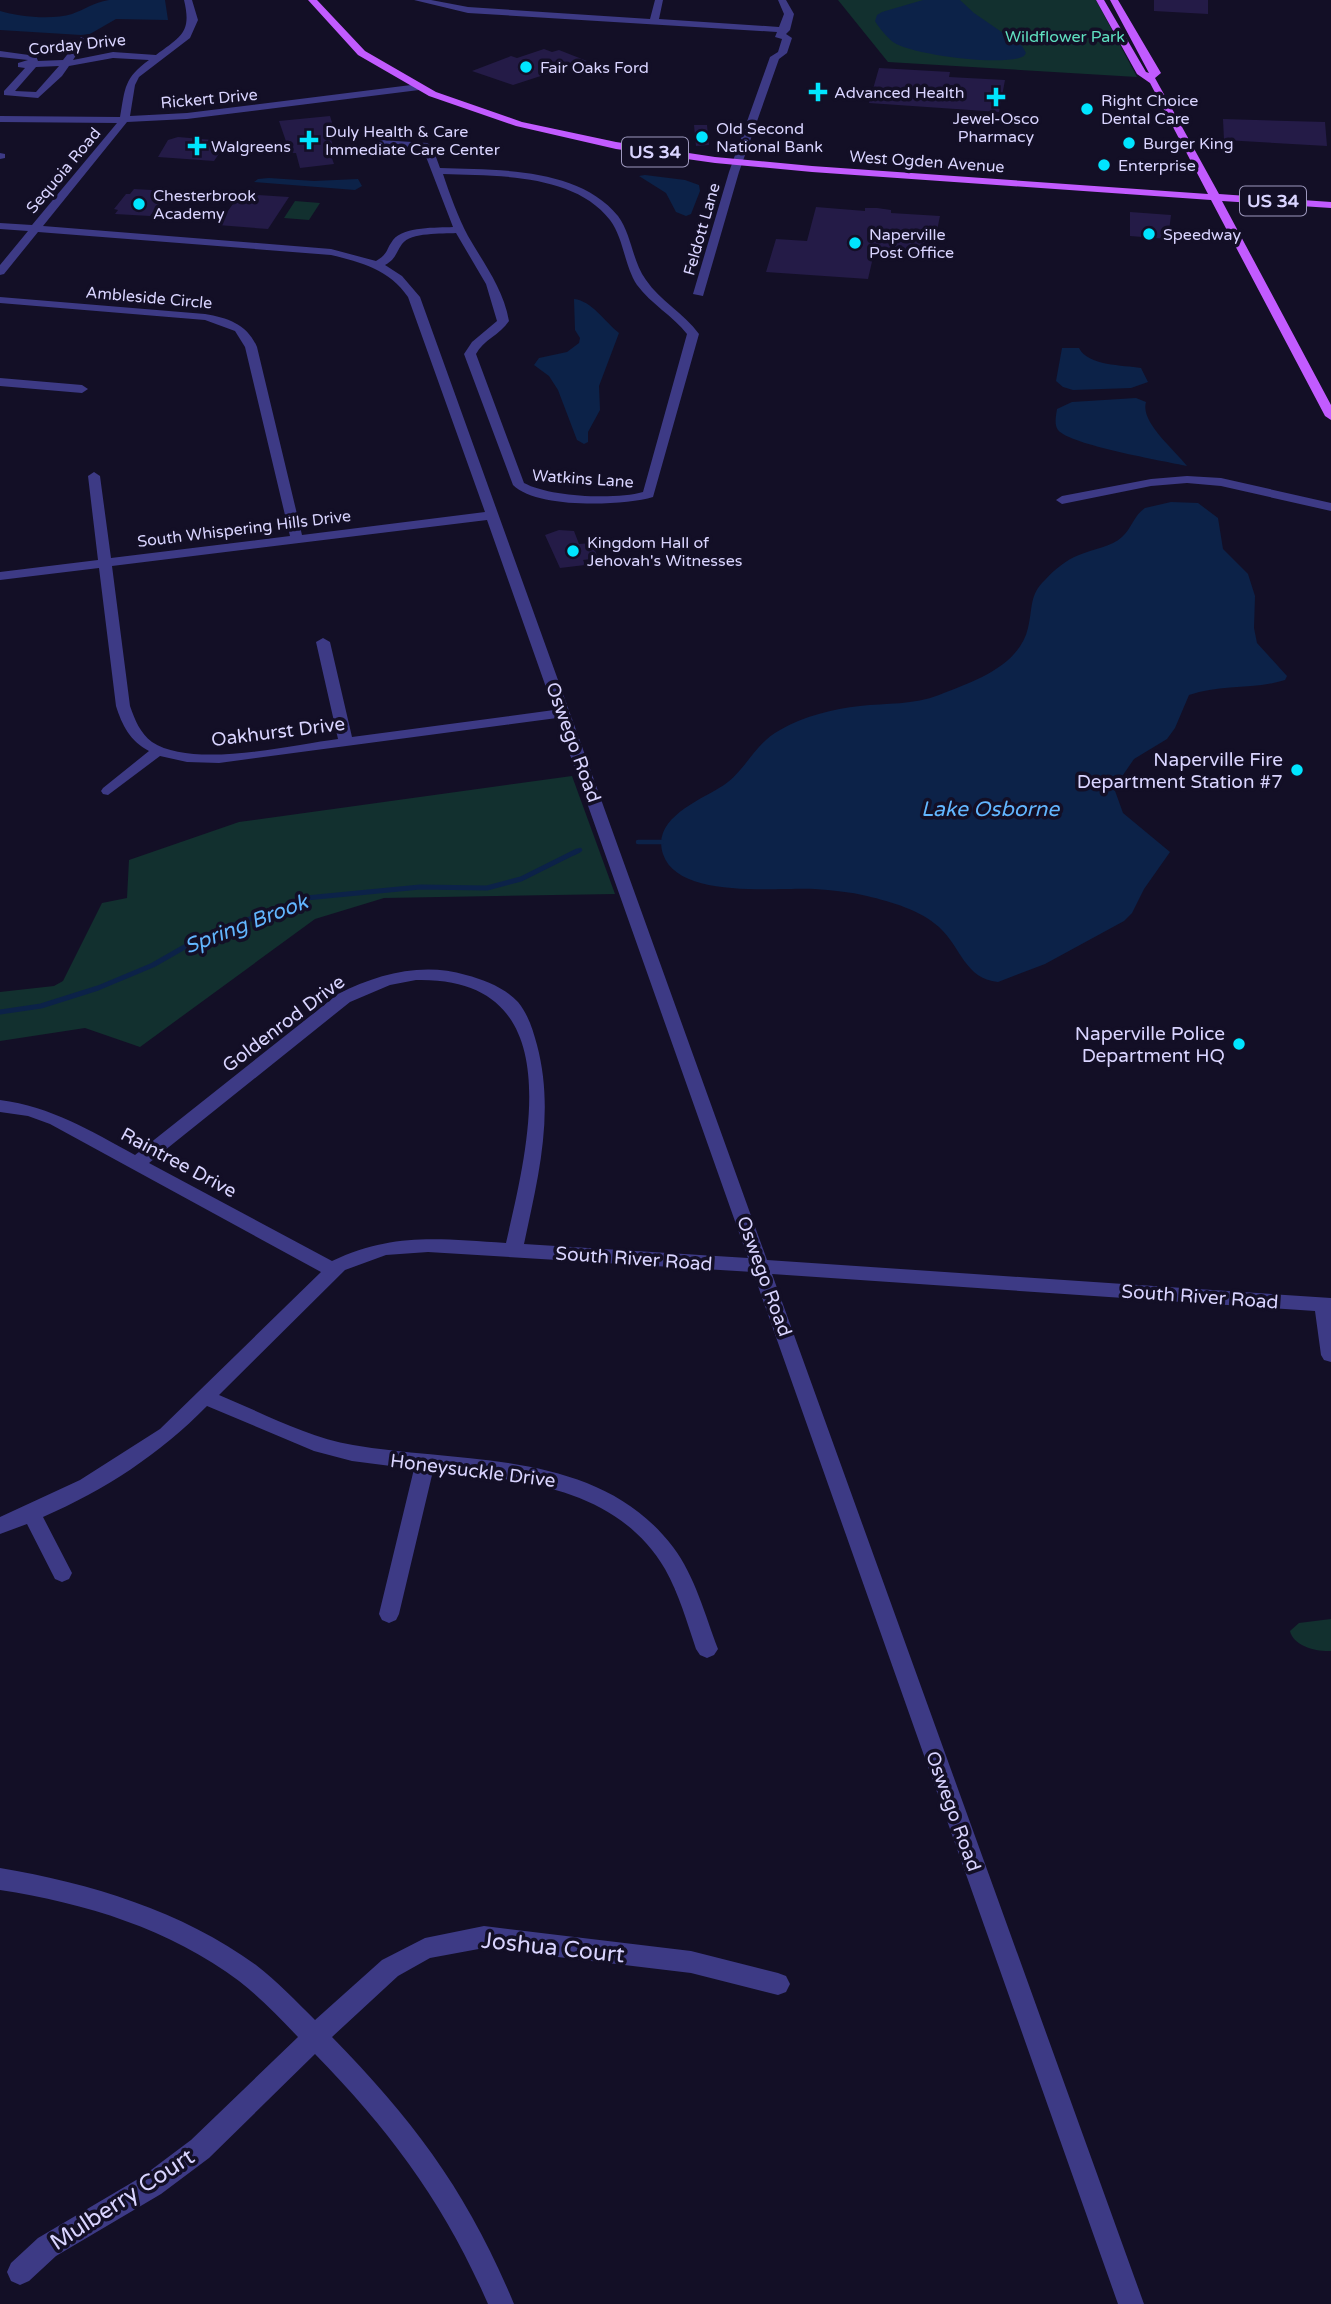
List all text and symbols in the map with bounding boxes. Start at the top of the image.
park label: Wildflower Park [1005,27,1125,47]
street label: Corday Drive [28,30,127,60]
place label: Fair Oaks Ford [540,58,649,78]
marker: Fair Oaks Ford [518,59,534,75]
marker: Advanced Health [808,82,828,102]
place label: Advanced Health [834,83,964,103]
street label: Rickert Drive [160,85,258,113]
marker: Jewel-Osco Pharmacy [988,89,1004,105]
place label: Right Choice Dental Care [1101,91,1198,129]
marker: Right Choice Dental Care [1079,101,1095,117]
place label: Jewel-Osco Pharmacy [953,109,1039,147]
place label: Old Second National Bank [716,119,823,157]
place label: Duly Health & Care Immediate Care Center [325,122,501,160]
street label: Sequoia Road [22,124,105,218]
marker: Old Second National Bank [694,129,710,145]
marker: Duly Health & Care Immediate Care Center [299,130,319,150]
place label: Burger King [1143,134,1234,154]
marker: Burger King [1121,135,1137,151]
place label: Walgreens [211,137,291,157]
marker: Walgreens [189,138,205,154]
road number: US 34 [622,138,688,167]
street label: West Ogden Avenue [849,147,1005,177]
place label: Enterprise [1118,156,1196,176]
marker: Enterprise [1096,157,1112,173]
street label: Feldott Lane [679,181,725,278]
place label: Chesterbrook Academy [153,186,256,224]
road number: US 34 [1240,186,1306,216]
marker: Chesterbrook Academy [131,196,147,212]
place label: Naperville Post Office [869,225,954,263]
place label: Speedway [1163,225,1241,245]
marker: Speedway [1141,226,1157,242]
marker: Naperville Post Office [847,235,863,251]
street label: Ambleside Circle [85,282,213,314]
street label: Watkins Lane [531,465,634,493]
street label: South Whispering Hills Drive [136,506,352,552]
place label: Kingdom Hall of Jehovah's Witnesses [587,533,742,571]
marker: Kingdom Hall of Jehovah's Witnesses [565,543,581,559]
street label: Oswego Road [541,679,605,805]
street label: Oakhurst Drive [210,713,346,751]
place label: Naperville Fire Department Station #7 [1077,749,1283,793]
marker: Naperville Fire Department Station #7 [1289,762,1305,778]
water label: Lake Osborne [921,797,1060,822]
water label: Spring Brook [181,889,313,959]
street label: Goldenrod Drive [218,971,349,1077]
place label: Naperville Police Department HQ [1075,1023,1225,1067]
marker: Naperville Police Department HQ [1231,1036,1247,1052]
street label: Raintree Drive [117,1123,240,1203]
street label: Oswego Road [732,1213,796,1339]
street label: South River Road [555,1243,713,1275]
street label: South River Road [1121,1281,1279,1313]
street label: Honeysuckle Drive [389,1450,557,1492]
street label: Oswego Road [921,1748,985,1874]
street label: Joshua Court [480,1927,626,1969]
street label: Mulberry Court [45,2143,200,2257]

